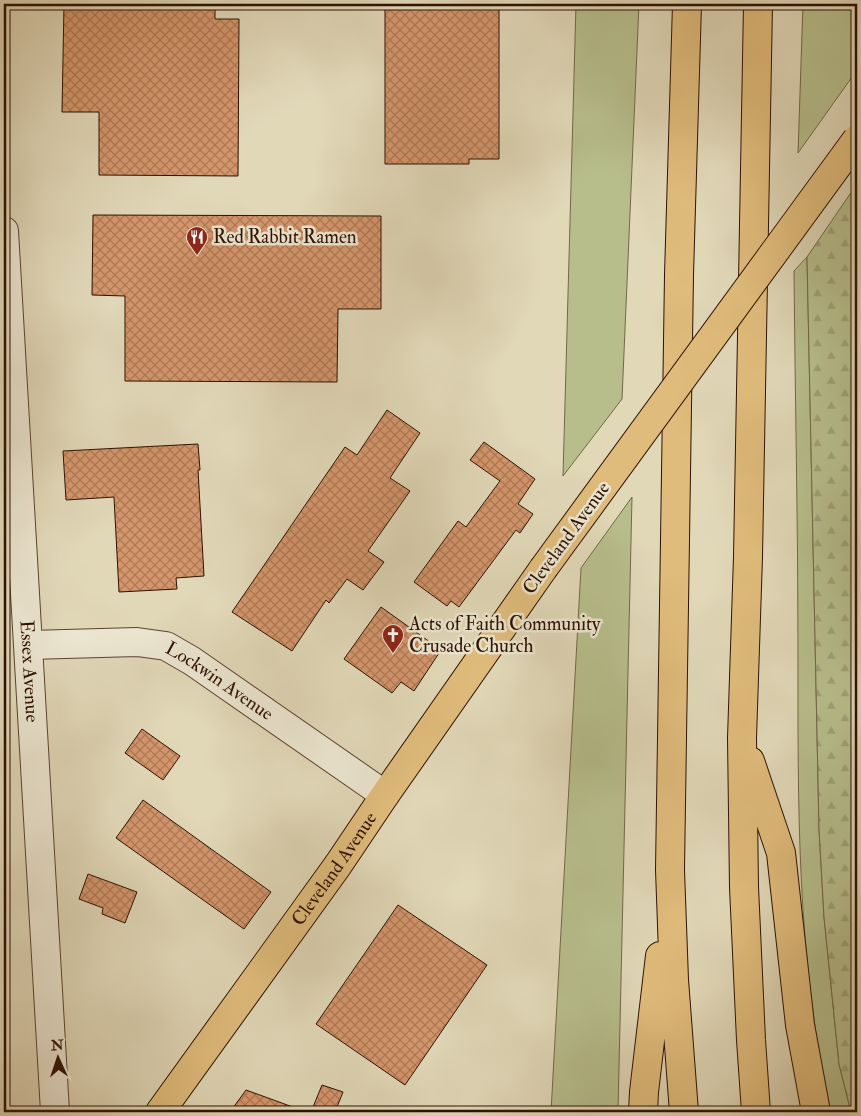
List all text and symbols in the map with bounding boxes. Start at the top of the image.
restaurant icon: Red Rabbit Ramen [185,225,209,256]
place label: Red Rabbit Ramen [213,225,357,249]
street label: Cleveland Avenue [517,477,615,599]
place label: Acts of Faith Community Crusade Church [408,612,601,658]
street label: Essex Avenue [15,620,44,723]
church icon: Acts of Faith Community Crusade Church [381,623,405,654]
street label: Lockwin Avenue [161,636,278,726]
street label: Cleveland Avenue [286,807,382,931]
north arrow [32,1034,82,1084]
text: N [50,1037,65,1054]

